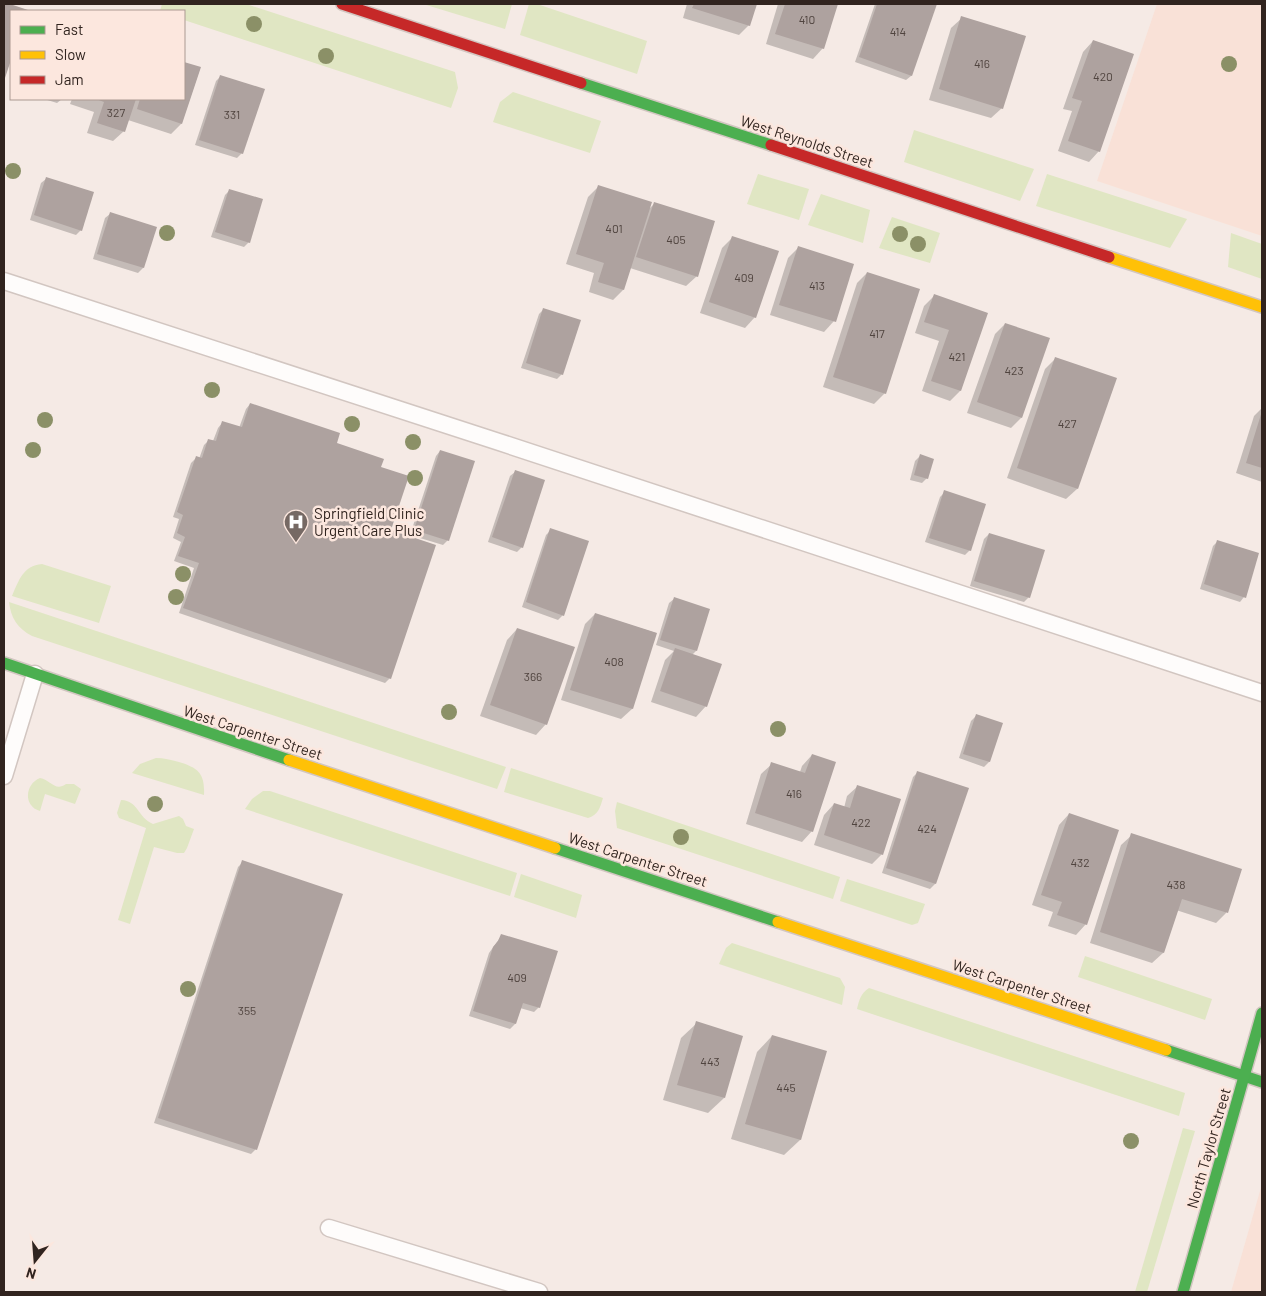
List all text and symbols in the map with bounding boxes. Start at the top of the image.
legend [10,10,185,100]
house number: 410 [799,12,815,26]
text: Fast [55,20,83,38]
house number: 414 [890,24,906,38]
text: Slow [55,45,86,63]
house number: 416 [974,56,990,70]
house number: 420 [1093,69,1113,83]
text: Jam [55,70,84,88]
house number: 327 [107,105,125,119]
house number: 331 [224,107,240,121]
street label: West Reynolds Street [738,111,876,171]
house number: 401 [605,221,623,235]
house number: 405 [666,232,686,246]
house number: 409 [734,270,754,284]
house number: 413 [809,278,825,292]
house number: 417 [869,326,885,340]
house number: 421 [948,349,966,363]
house number: 423 [1004,363,1024,377]
house number: 427 [1058,416,1077,430]
place label: Springfield Clinic Urgent Care Plus [314,504,425,539]
hospital icon: Springfield Clinic Urgent Care Plus [283,509,309,543]
house number: 408 [604,654,624,668]
house number: 366 [524,669,542,683]
street label: West Carpenter Street [181,701,325,763]
house number: 416 [786,786,802,800]
house number: 422 [851,815,871,829]
house number: 424 [917,821,937,835]
street label: West Carpenter Street [566,828,710,890]
house number: 432 [1070,855,1090,869]
house number: 438 [1166,877,1186,891]
street label: West Carpenter Street [950,955,1094,1017]
house number: 409 [507,970,527,984]
house number: 355 [238,1003,256,1017]
house number: 443 [700,1054,720,1068]
house number: 445 [776,1080,796,1094]
street label: North Taylor Street [1182,1086,1234,1210]
north arrow [10,1236,60,1286]
text: N [24,1264,38,1283]

